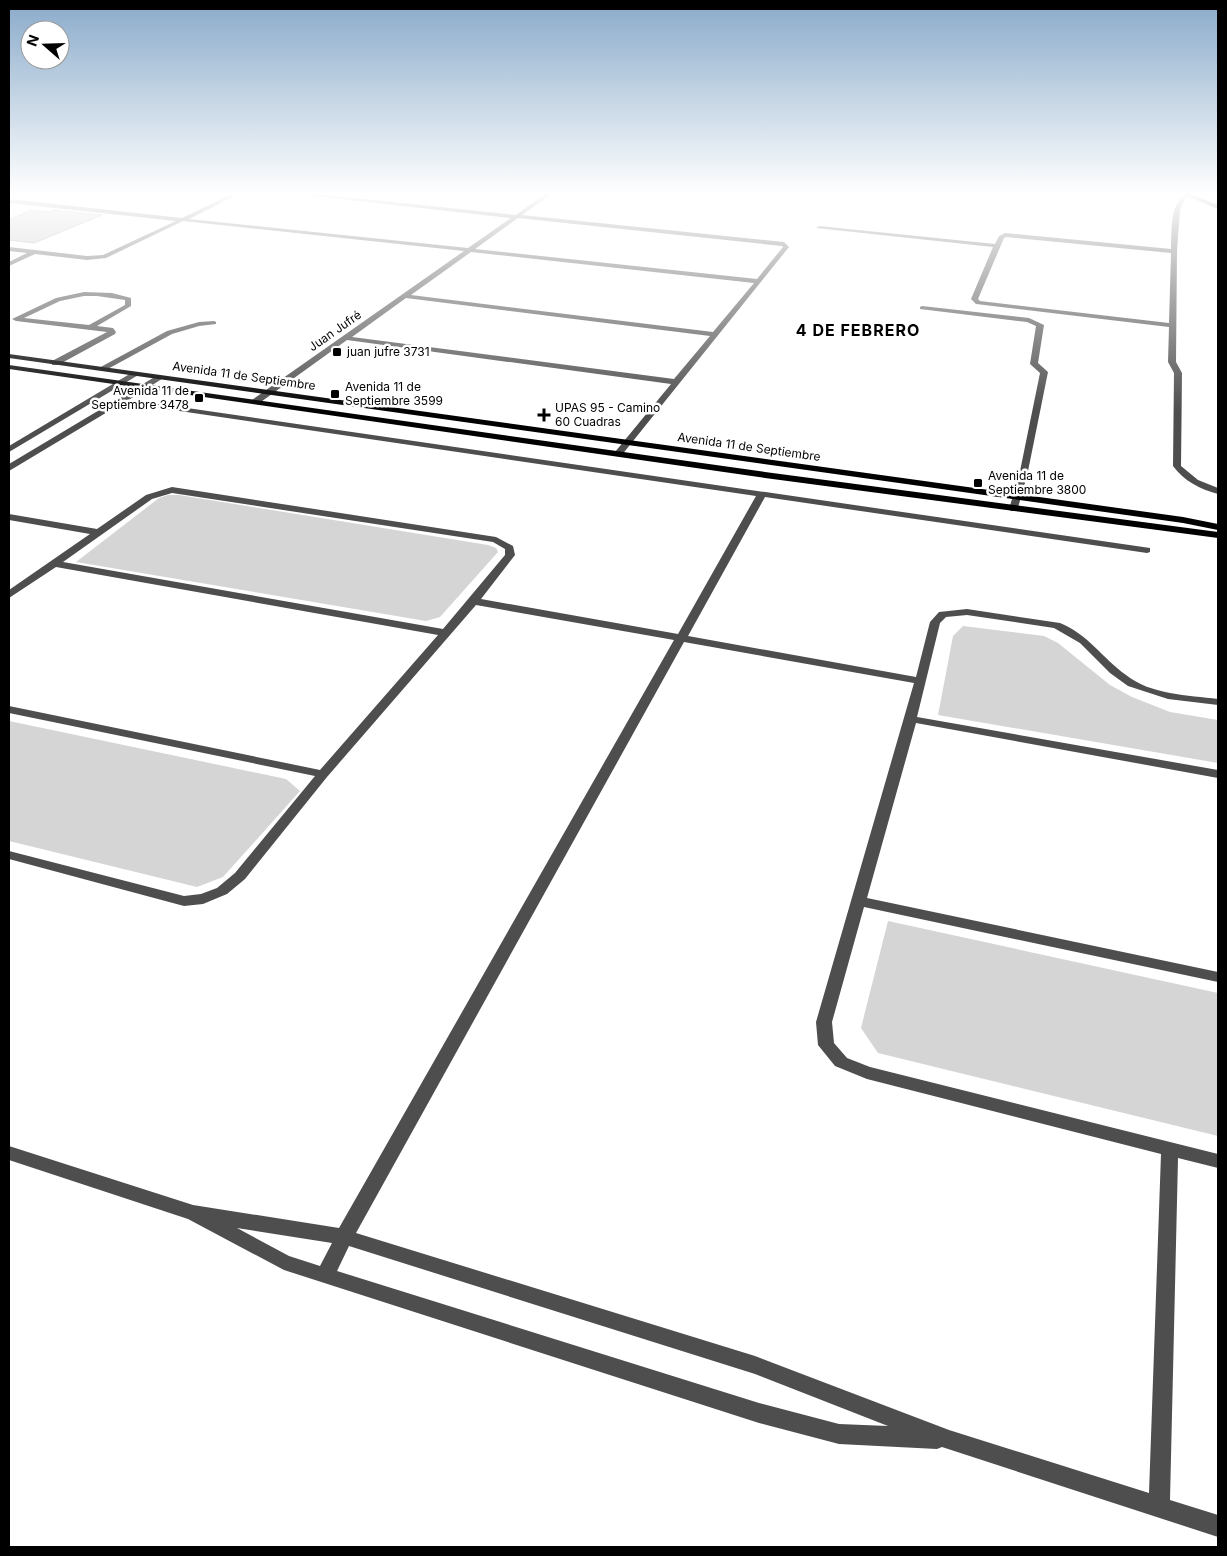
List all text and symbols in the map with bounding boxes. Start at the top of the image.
north arrow [20,20,70,70]
text: N [23,32,42,48]
street label: Juan Jufré [305,307,364,354]
district label: 4 DE FEBRERO [796,320,920,340]
place label: juan jufre 3731 [346,344,430,359]
marker: juan jufre 3731 [331,346,343,358]
street label: Avenida 11 de Septiembre [172,358,317,393]
place label: Avenida 11 de Septiembre 3599 [345,379,443,408]
place label: Avenida 11 de Septiembre 3478 [91,383,189,412]
marker: Avenida 11 de Septiembre 3599 [329,388,341,400]
marker: Avenida 11 de Septiembre 3478 [193,392,205,404]
place label: UPAS 95 - Camino 60 Cuadras [555,400,660,429]
marker: UPAS 95 - Camino 60 Cuadras [537,408,551,422]
street label: Avenida 11 de Septiembre [677,429,822,464]
place label: Avenida 11 de Septiembre 3800 [988,468,1086,497]
marker: Avenida 11 de Septiembre 3800 [972,477,984,489]

